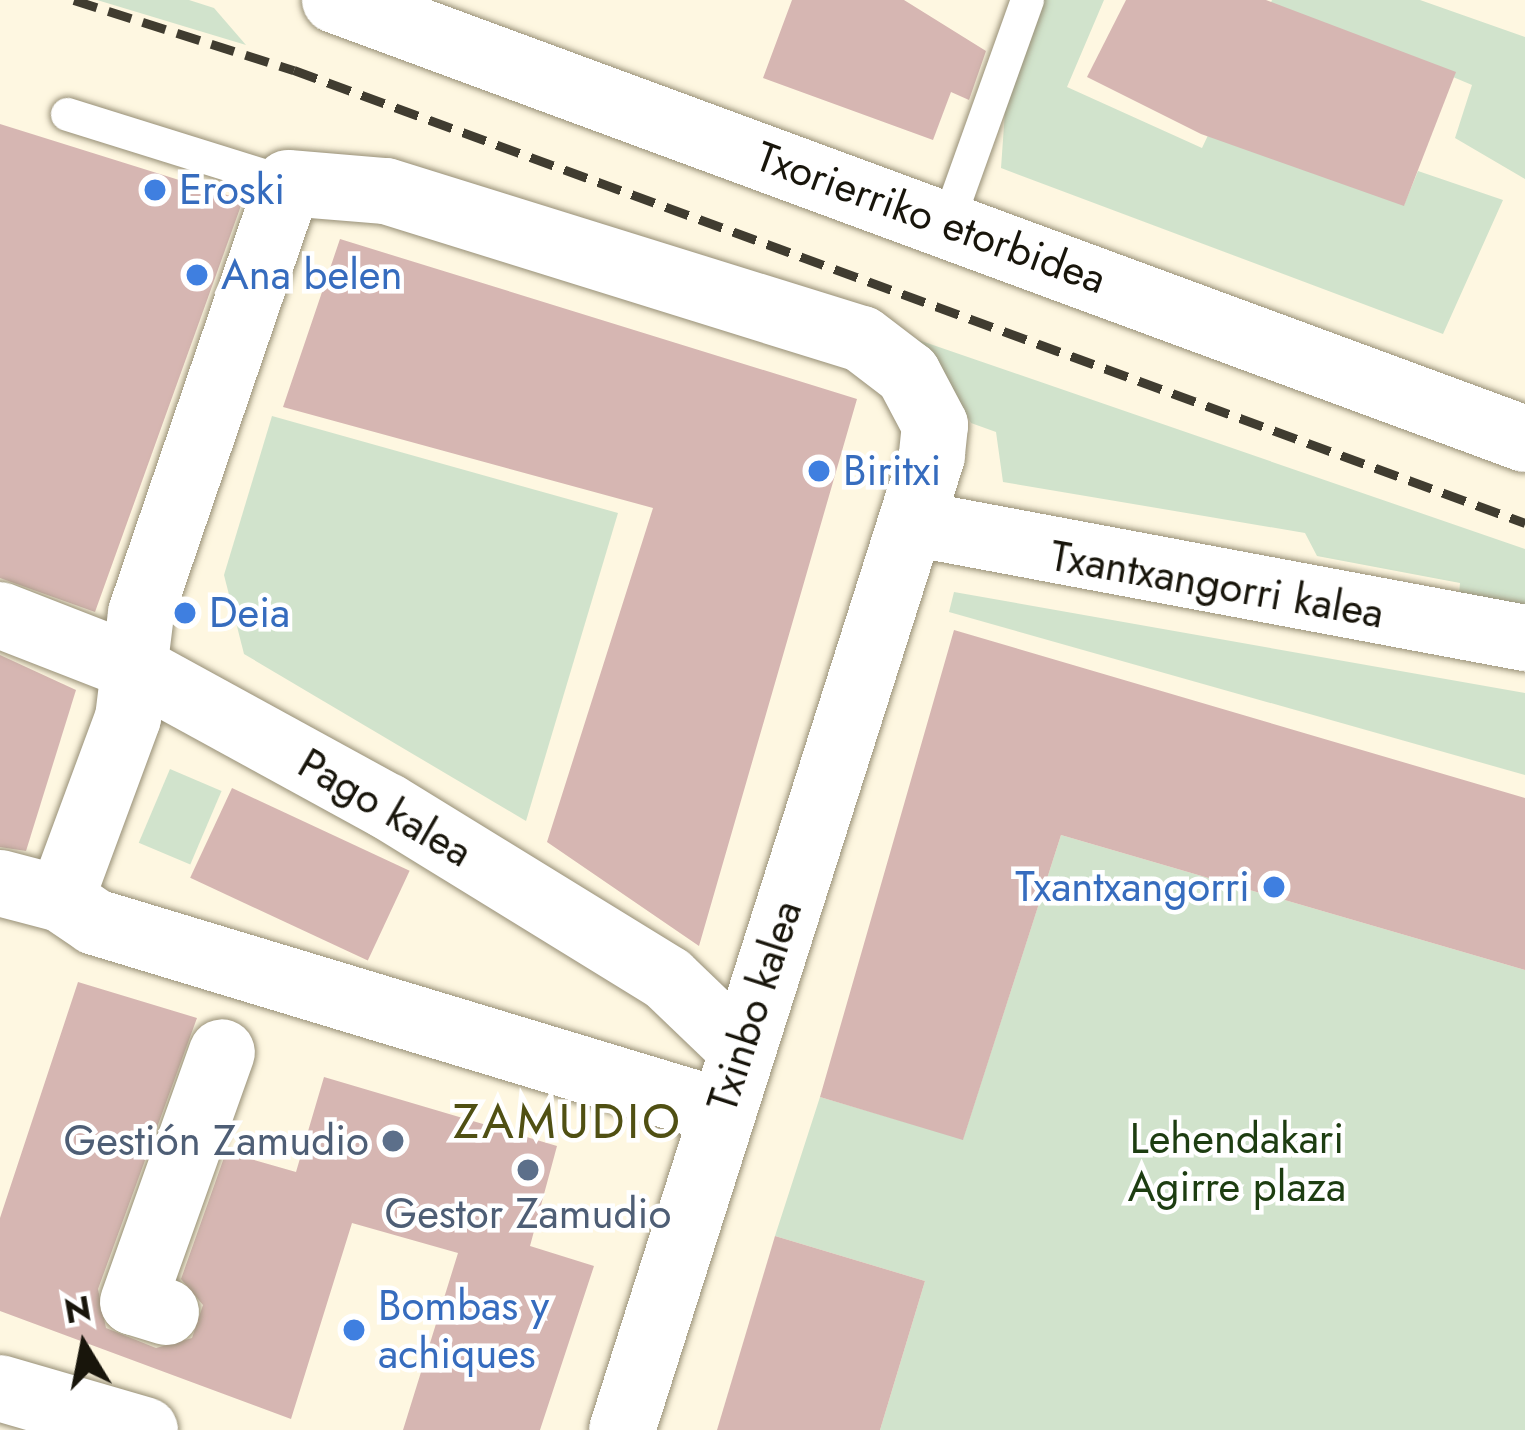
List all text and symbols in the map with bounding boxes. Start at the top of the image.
street label: Txorierriko etorbidea [749,131,1113,305]
place label: Eroski [179,165,285,215]
marker: Eroski [142,177,168,203]
place label: Ana belen [221,250,402,300]
marker: Ana belen [184,262,210,288]
place label: Biritxi [843,446,941,496]
marker: Biritxi [806,458,832,484]
street label: Txantxangorri kalea [1046,531,1388,639]
place label: Deia [209,588,290,638]
marker: Deia [172,600,198,626]
street label: Pago kalea [289,738,481,878]
place label: Txantxangorri [1015,862,1250,912]
marker: Txantxangorri [1261,874,1287,900]
street label: Txinbo kalea [697,894,813,1118]
district label: ZAMUDIO [453,1093,683,1151]
park label: Lehendakari Agirre plaza [1128,1114,1346,1212]
place label: Gestión Zamudio [64,1116,369,1166]
marker: Gestión Zamudio [380,1128,406,1154]
marker: Gestor Zamudio [515,1157,541,1183]
place label: Gestor Zamudio [385,1189,671,1239]
place label: Bombas y achiques [378,1281,549,1380]
text: N [61,1285,95,1335]
north arrow [24,1286,144,1406]
marker: Bombas y achiques [341,1317,367,1343]

